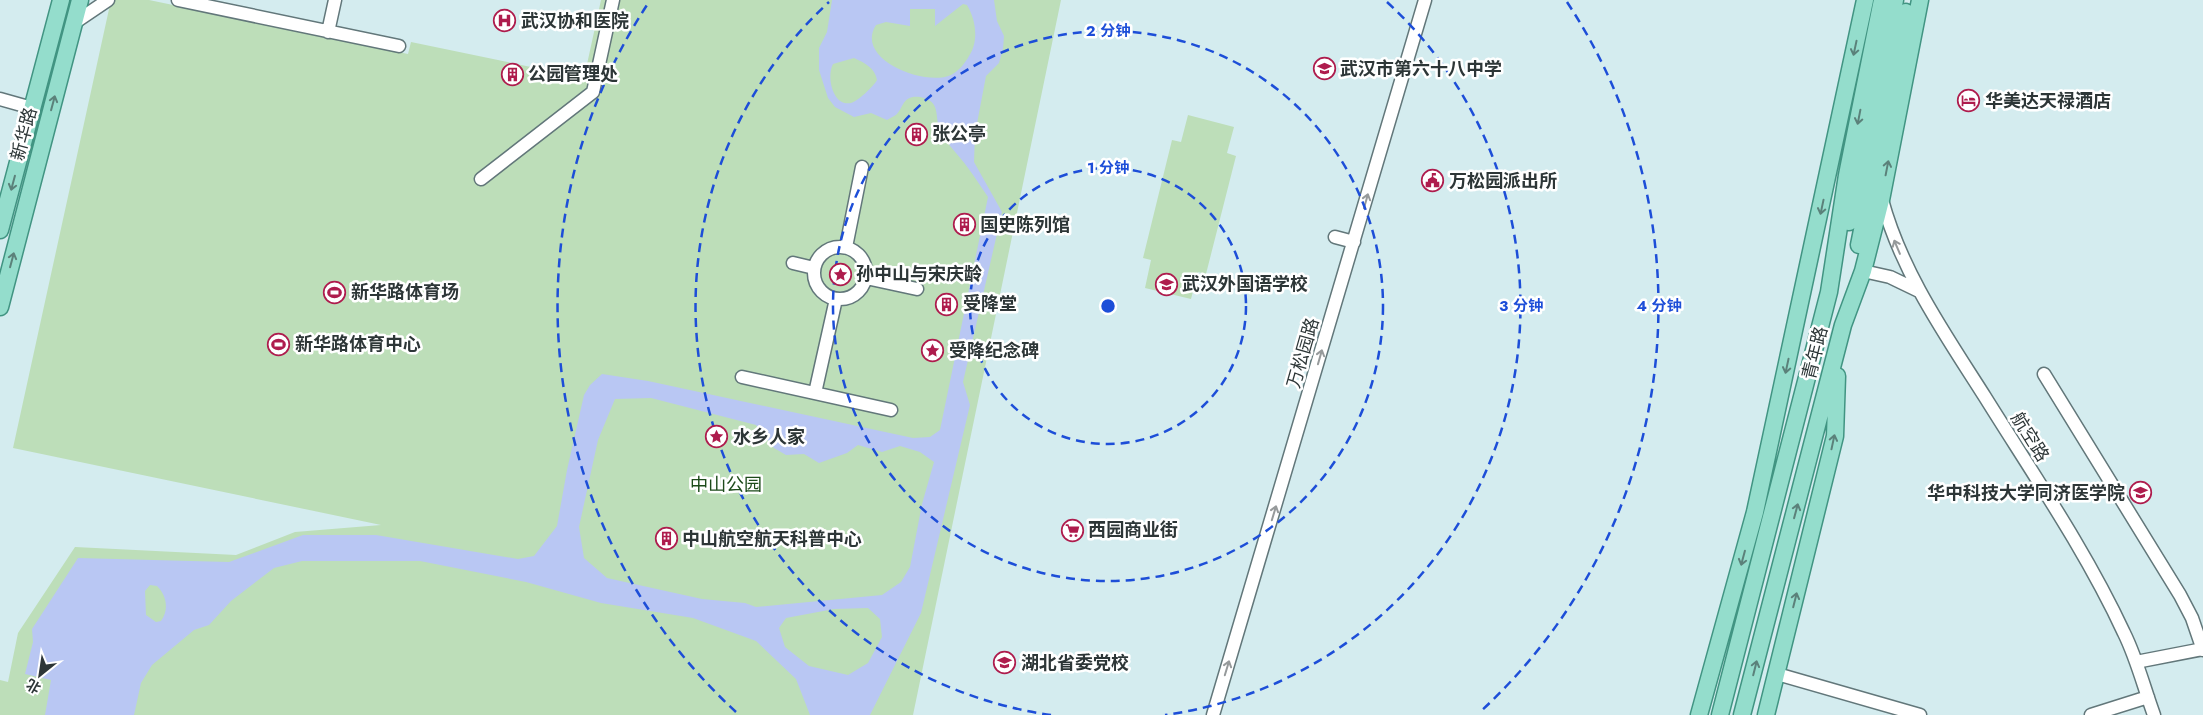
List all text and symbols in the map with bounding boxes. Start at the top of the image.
place label: 武汉协和医院 [521,8,629,34]
hospital icon: 武汉协和医院 [493,9,517,33]
text: 2 分钟 [1086,20,1130,42]
one-way arrow [1850,39,1859,55]
place label: 武汉市第六十八中学 [1340,56,1502,82]
school or university icon: 武汉市第六十八中学 [1312,57,1336,81]
place label: 公园管理处 [528,61,618,87]
building icon: 公园管理处 [500,62,524,86]
place label: 华美达天禄酒店 [1985,88,2111,114]
hotel icon: 华美达天禄酒店 [1957,89,1981,113]
one-way arrow [49,95,58,111]
street label: 新华路 [4,105,44,163]
one-way arrow [1853,108,1863,124]
place label: 张公亭 [932,121,986,147]
building icon: 张公亭 [904,122,928,146]
text: 1 分钟 [1087,157,1129,179]
one-way arrow [1883,160,1893,176]
place label: 万松园派出所 [1449,168,1557,194]
public building icon: 万松园派出所 [1421,169,1445,193]
one-way arrow [7,174,17,190]
one-way arrow [1362,193,1371,209]
one-way arrow [1817,198,1826,214]
place label: 国史陈列馆 [980,212,1070,238]
building icon: 国史陈列馆 [952,213,976,237]
one-way arrow [1892,240,1902,255]
one-way arrow [8,252,17,268]
place label: 孙中山与宋庆龄 [856,261,982,287]
place icon: 孙中山与宋庆龄 [828,262,852,286]
place label: 武汉外国语学校 [1182,271,1308,297]
school or university icon: 武汉外国语学校 [1154,272,1178,296]
place label: 新华路体育场 [351,279,459,305]
sports icon: 新华路体育场 [323,280,347,304]
place label: 受降堂 [963,291,1017,317]
building icon: 受降堂 [935,292,959,316]
text: 3 分钟 [1499,295,1543,317]
text: 4 分钟 [1637,295,1681,317]
centre of rings [1099,297,1117,315]
street label: 万松园路 [1281,315,1325,391]
street label: 青年路 [1796,324,1834,382]
place label: 新华路体育中心 [295,331,421,357]
sports icon: 新华路体育中心 [267,332,291,356]
place label: 受降纪念碑 [949,338,1039,364]
place icon: 受降纪念碑 [921,339,945,363]
one-way arrow [1316,349,1326,365]
one-way arrow [1782,357,1791,373]
street label: 航空路 [2005,407,2055,467]
place label: 水乡人家 [733,424,805,450]
place icon: 水乡人家 [705,425,729,449]
one-way arrow [1829,434,1838,450]
park label: 中山公园 [690,472,762,498]
place label: 华中科技大学同济医学院 [1927,480,2125,506]
school or university icon: 华中科技大学同济医学院 [2129,481,2153,505]
one-way arrow [1792,503,1801,519]
one-way arrow [1270,505,1280,521]
place label: 西园商业街 [1088,517,1178,543]
supermarket icon: 西园商业街 [1060,518,1084,542]
place label: 中山航空航天科普中心 [682,526,862,552]
building icon: 中山航空航天科普中心 [654,527,678,551]
one-way arrow [1737,549,1747,565]
one-way arrow [1791,592,1800,608]
north arrow [15,650,65,700]
place label: 湖北省委党校 [1021,650,1129,676]
school or university icon: 湖北省委党校 [993,651,1017,675]
one-way arrow [1751,660,1760,676]
one-way arrow [1223,661,1233,677]
text: 北 [22,674,45,698]

